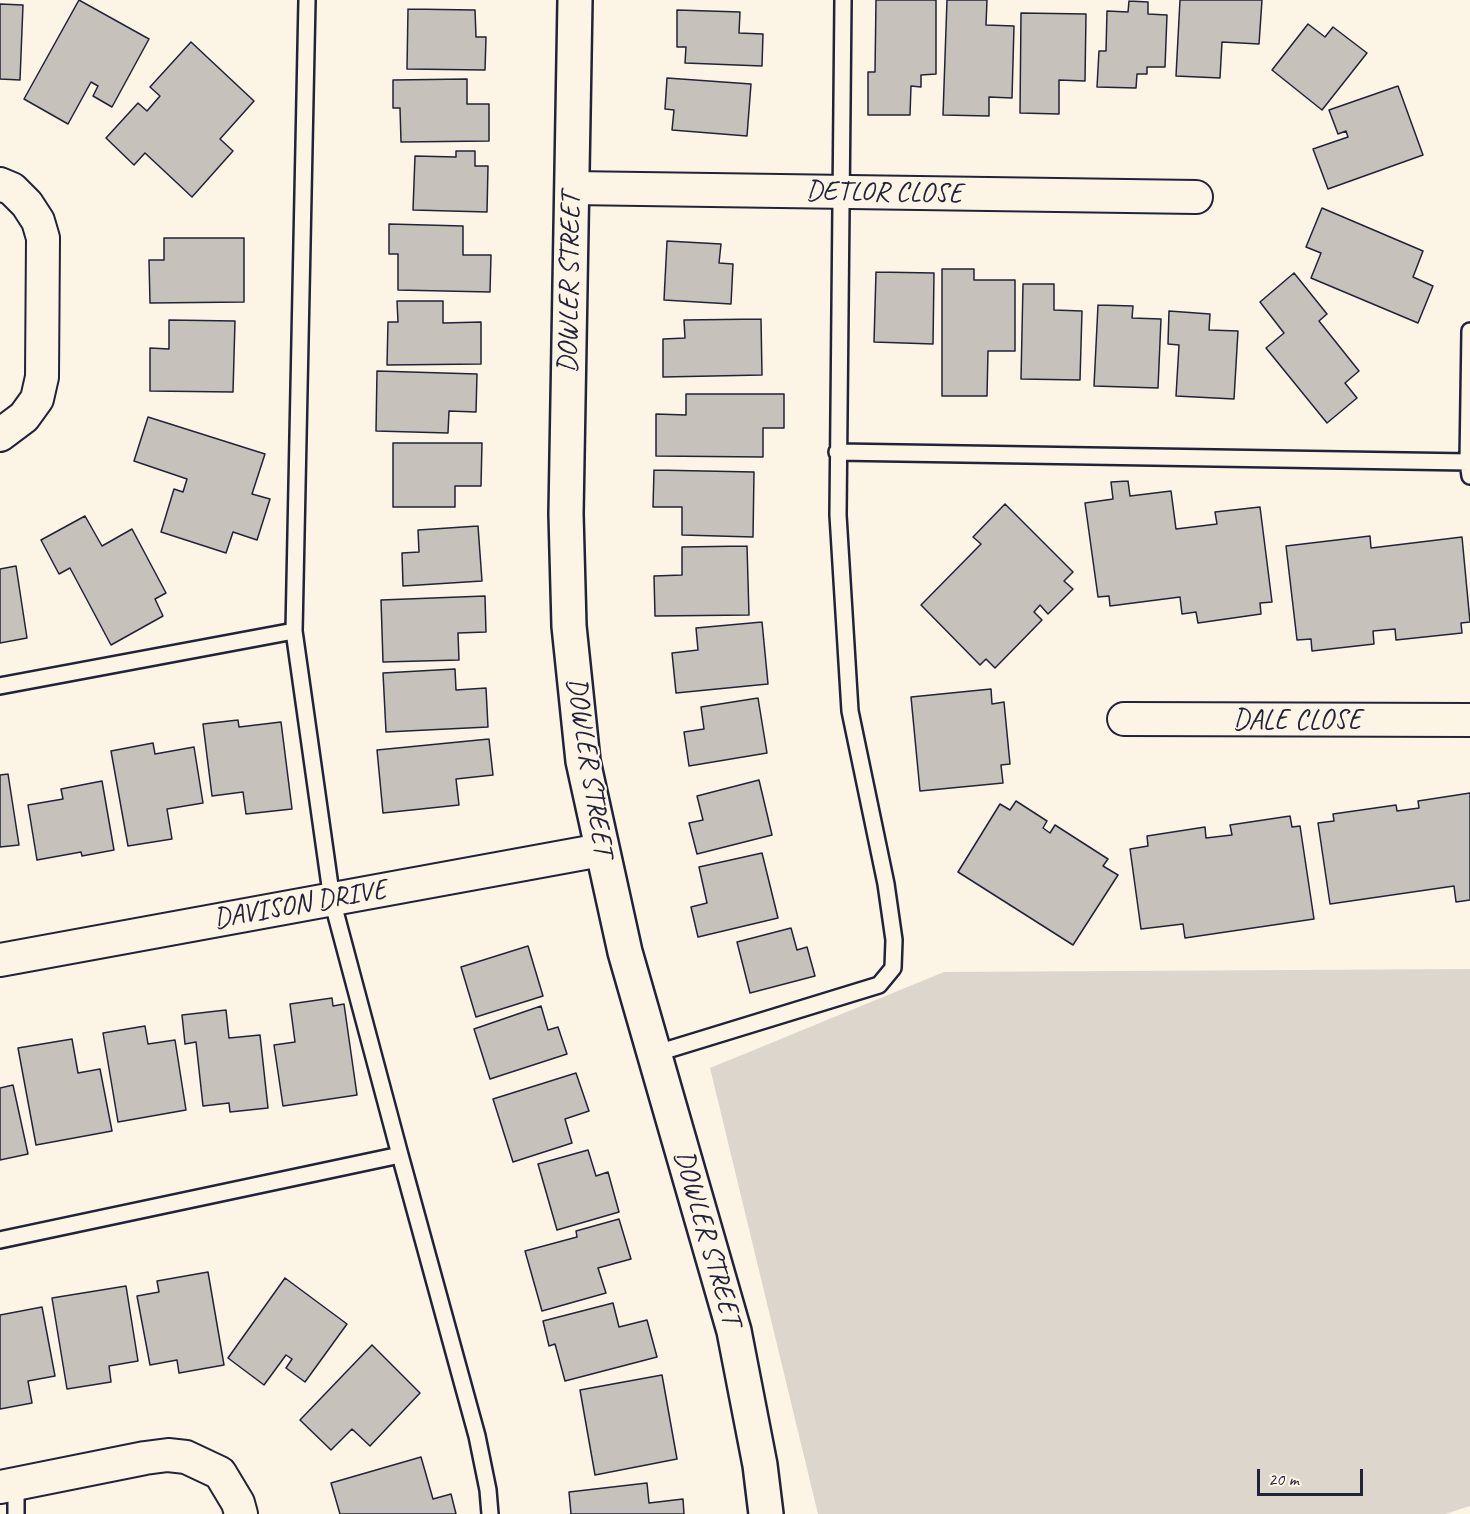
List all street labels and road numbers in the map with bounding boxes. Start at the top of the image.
street label: DETLOR CLOSE [806,175,962,211]
street label: DOWLER STREET [552,193,588,373]
street label: DOWLER STREET [558,675,620,859]
street label: DALE CLOSE [1233,704,1361,738]
street label: DAVISON DRIVE [211,873,389,937]
street label: DOWLER STREET [666,1147,748,1329]

